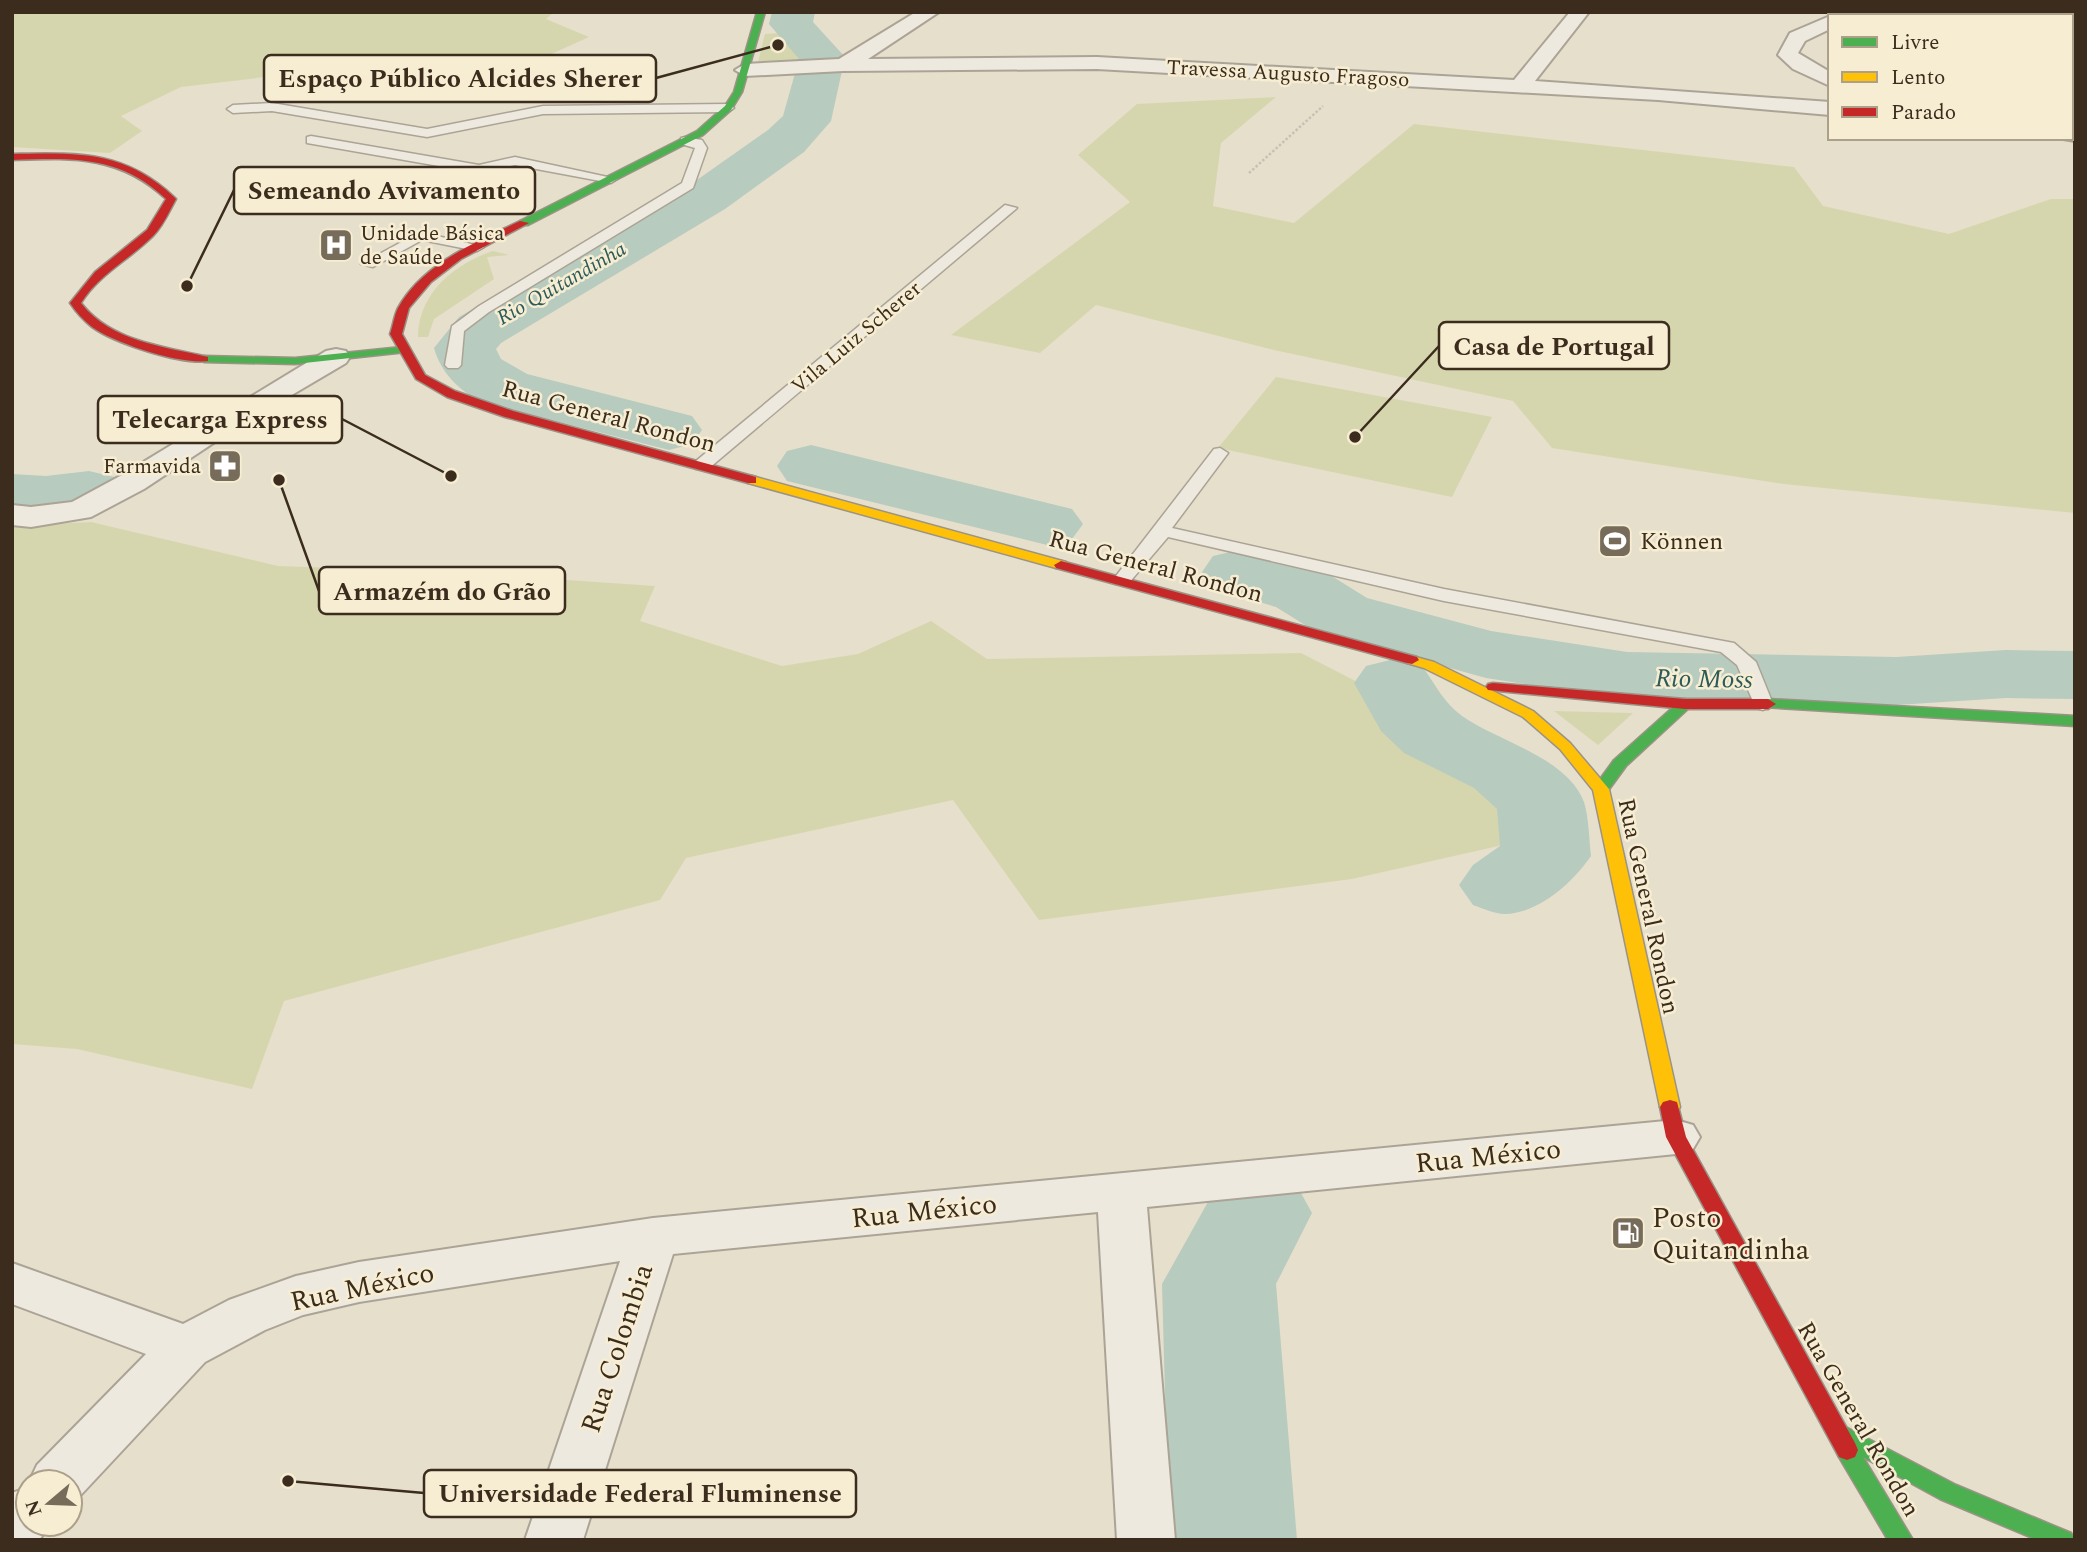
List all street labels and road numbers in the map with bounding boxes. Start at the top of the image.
street label: Travessa Augusto Fragoso [1166,52,1410,96]
street label: Vila Luiz Scherer [784,274,929,402]
street label: Rua General Rondon [498,371,720,463]
street label: Rua General Rondon [1045,521,1267,613]
street label: Rua General Rondon [1608,795,1689,1018]
street label: Rua México [1413,1127,1563,1186]
street label: Rua México [849,1182,999,1241]
street label: Rua México [286,1251,438,1324]
street label: Rua Colombia [570,1258,665,1439]
street label: Rua General Rondon [1787,1315,1929,1524]

